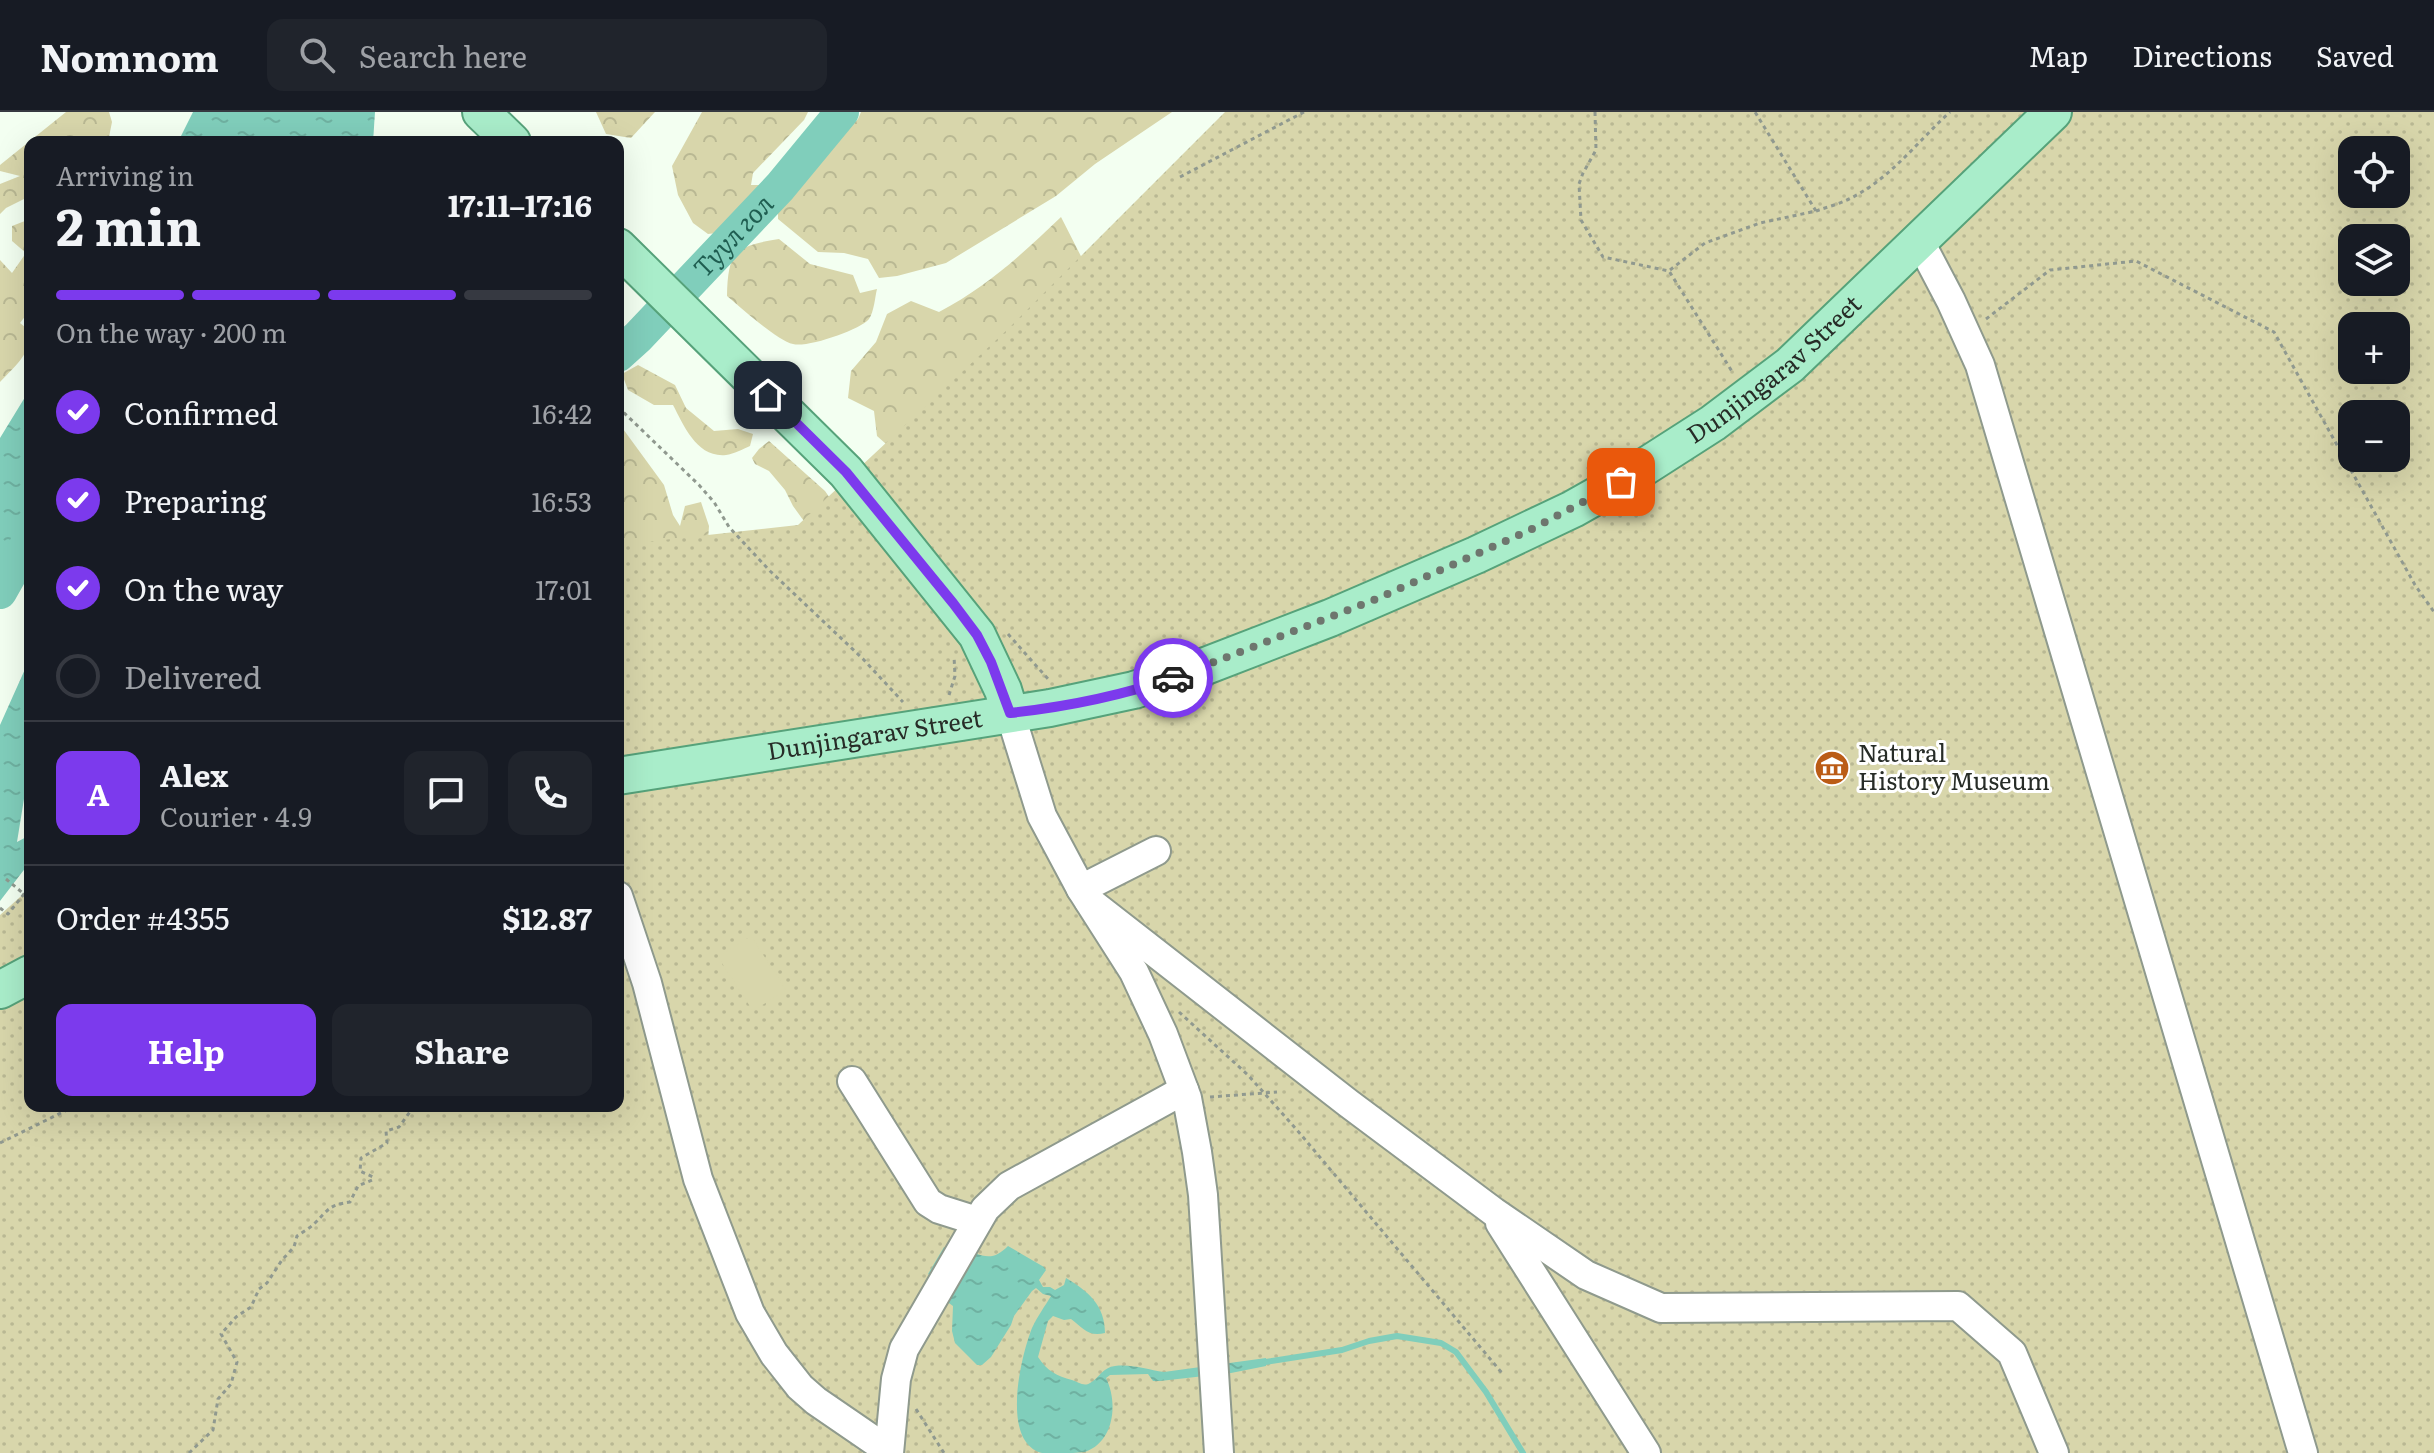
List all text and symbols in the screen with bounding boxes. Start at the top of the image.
search box [267,19,827,91]
text: Nomnom [40,27,219,84]
icon: search [295,33,339,77]
text: Search here [359,33,527,77]
text: Map [2029,34,2088,76]
text: Directions [2132,34,2272,76]
text: Saved [2316,34,2394,76]
map controls [2338,136,2410,472]
button: locate [2338,136,2410,208]
text: Arriving in [56,155,194,194]
text: 17:11–17:16 [448,182,592,226]
water label: Туул гол [683,184,781,284]
text: 2 min [56,185,201,262]
button: layers [2338,224,2410,296]
street label: Dunjingarav Street [1679,286,1868,450]
text: On the way · 200 m [56,312,287,351]
button: + [2338,312,2410,384]
pin [734,361,802,429]
icon: home [746,373,790,417]
icon: check [56,390,100,434]
text: Confirmed [124,390,278,434]
text: 16:42 [532,393,592,432]
button: − [2338,400,2410,472]
pin [1587,448,1655,516]
icon: bag [1599,460,1643,504]
icon: check [56,478,100,522]
text: Preparing [124,478,266,522]
text: 16:53 [531,481,592,520]
icon: check [56,566,100,610]
text: On the way [124,566,283,610]
text: 17:01 [535,569,592,608]
courier [1133,638,1213,718]
text: Delivered [124,654,261,698]
icon: car [1151,656,1195,700]
street label: Dunjingarav Street [764,699,985,767]
place label: Natural History Museum [1858,734,2050,797]
museum icon: Natural History Museum [1813,749,1851,787]
button: chat [404,751,488,835]
button: phone [508,751,592,835]
text: Alex [160,752,228,796]
text: A [87,771,109,815]
text: Courier · 4.9 [160,796,312,835]
text: Order #4355 [56,895,230,939]
text: $12.87 [502,895,592,939]
button: Help [56,1004,316,1096]
button: Share [332,1004,592,1096]

